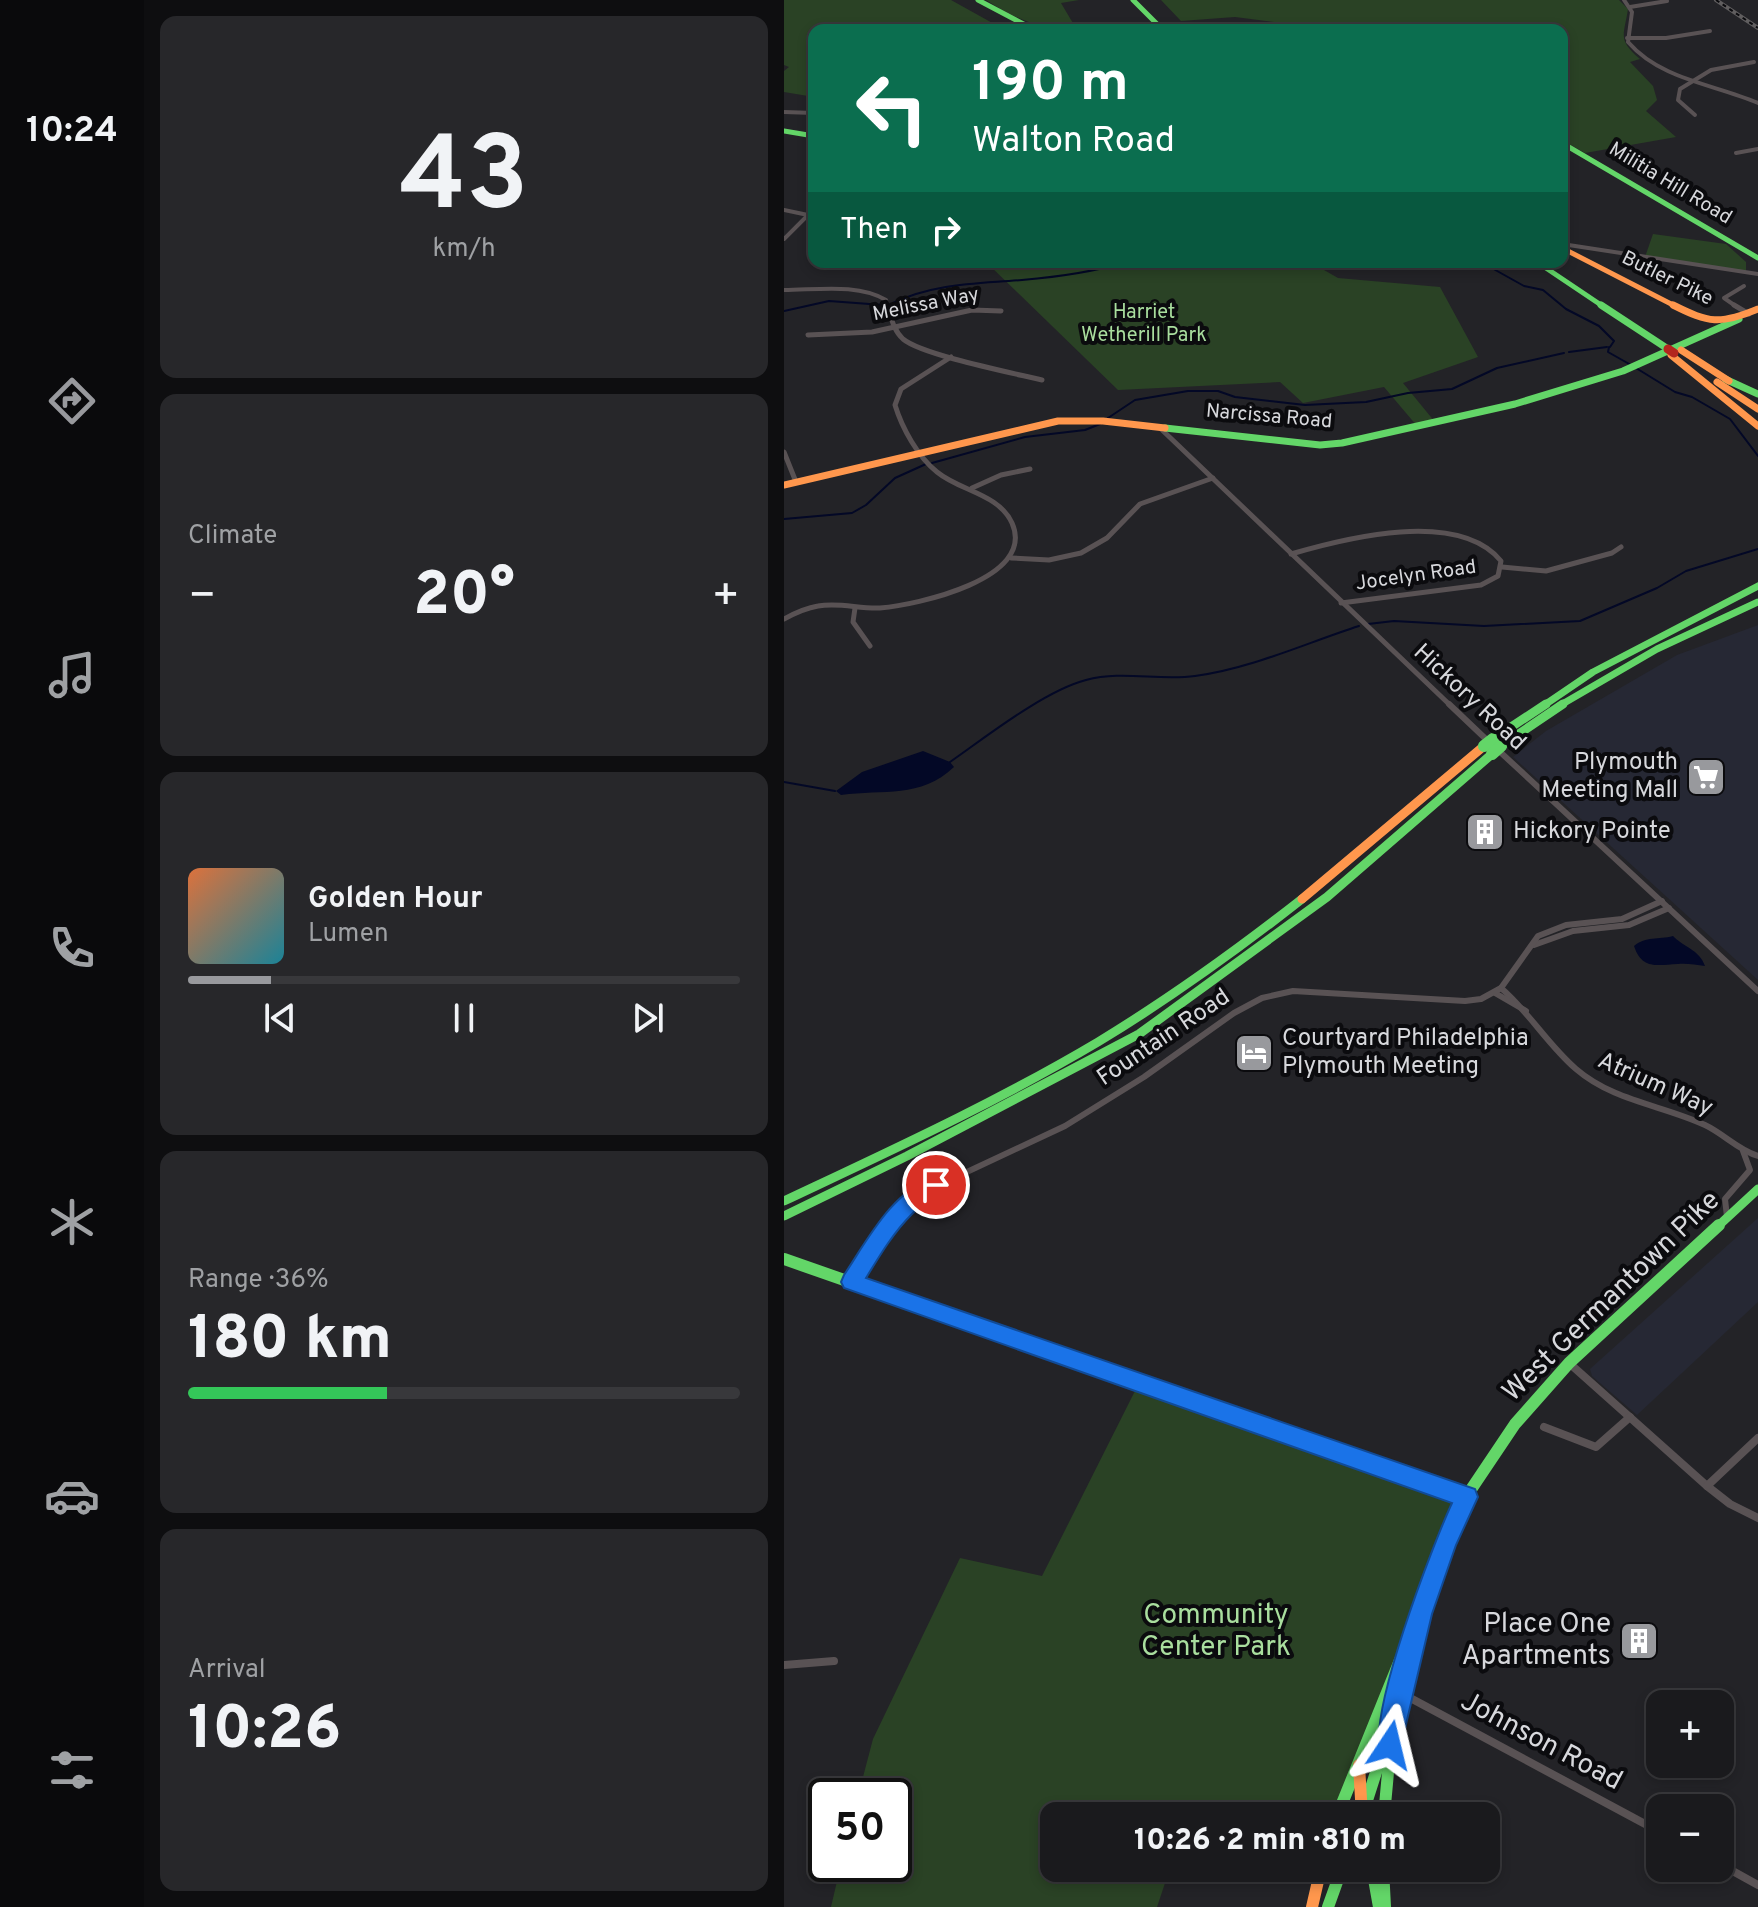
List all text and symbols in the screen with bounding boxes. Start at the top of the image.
text: 190 m [972,50,1129,120]
icon: left [840,56,944,160]
text: 10:24 [26,109,118,155]
text: 43 [399,115,529,247]
text: Walton Road [972,119,1175,165]
street label: Militia Hill Road [1604,137,1736,231]
icon: right [924,208,968,252]
text: Then [840,212,908,249]
text: km/h [432,233,496,266]
street label: Butler Pike [1617,246,1717,312]
street label: Melissa Way [871,282,981,328]
park label: Harriet Wetherill Park [1081,300,1207,349]
icon: directions [44,373,100,429]
street label: Narcissa Road [1205,399,1333,435]
text: Climate [188,520,277,553]
street label: Jocelyn Road [1354,555,1478,597]
text: 20° [413,560,515,636]
text: − [188,570,216,626]
text: + [712,570,740,626]
street label: Hickory Road [1406,638,1532,758]
icon: music [44,647,100,703]
place label: Plymouth Meeting Mall [1541,748,1678,806]
supermarket icon: Plymouth Meeting Mall [1685,756,1727,798]
building icon: Hickory Pointe [1464,811,1506,853]
place label: Hickory Pointe [1513,817,1671,847]
text: Golden Hour [308,881,482,918]
text: Lumen [308,918,389,951]
icon: phone [44,920,100,976]
street label: Fountain Road [1092,982,1236,1094]
icon: previous [258,996,302,1040]
icon: pause [442,996,486,1040]
icon: next [626,996,670,1040]
place label: Courtyard Philadelphia Plymouth Meeting [1282,1024,1529,1082]
hotel icon: Courtyard Philadelphia Plymouth Meeting [1233,1032,1275,1074]
street label: Atrium Way [1593,1046,1717,1124]
pin [902,1151,970,1219]
icon: arrive [914,1163,958,1207]
street label: West Germantown Pike [1495,1184,1729,1410]
icon: climate [44,1194,100,1250]
text: Range · 36% [188,1264,329,1297]
text: 180 km [188,1304,392,1380]
icon: car [44,1468,100,1524]
park label: Community Center Park [1141,1598,1291,1666]
place label: Place One Apartments [1462,1607,1611,1675]
building icon: Place One Apartments [1618,1620,1660,1662]
text: Arrival [188,1654,266,1687]
street label: Johnson Road [1454,1684,1628,1800]
map controls [1646,1690,1734,1882]
button: + [1646,1690,1734,1778]
text: 10:26 [188,1694,341,1770]
position arrow [1348,1703,1432,1787]
icon: filters [44,1742,100,1798]
speed limit sign: 50 [808,1778,912,1882]
button: − [1646,1794,1734,1882]
text: 10:26 · 2 min · 810 m [1134,1823,1406,1860]

